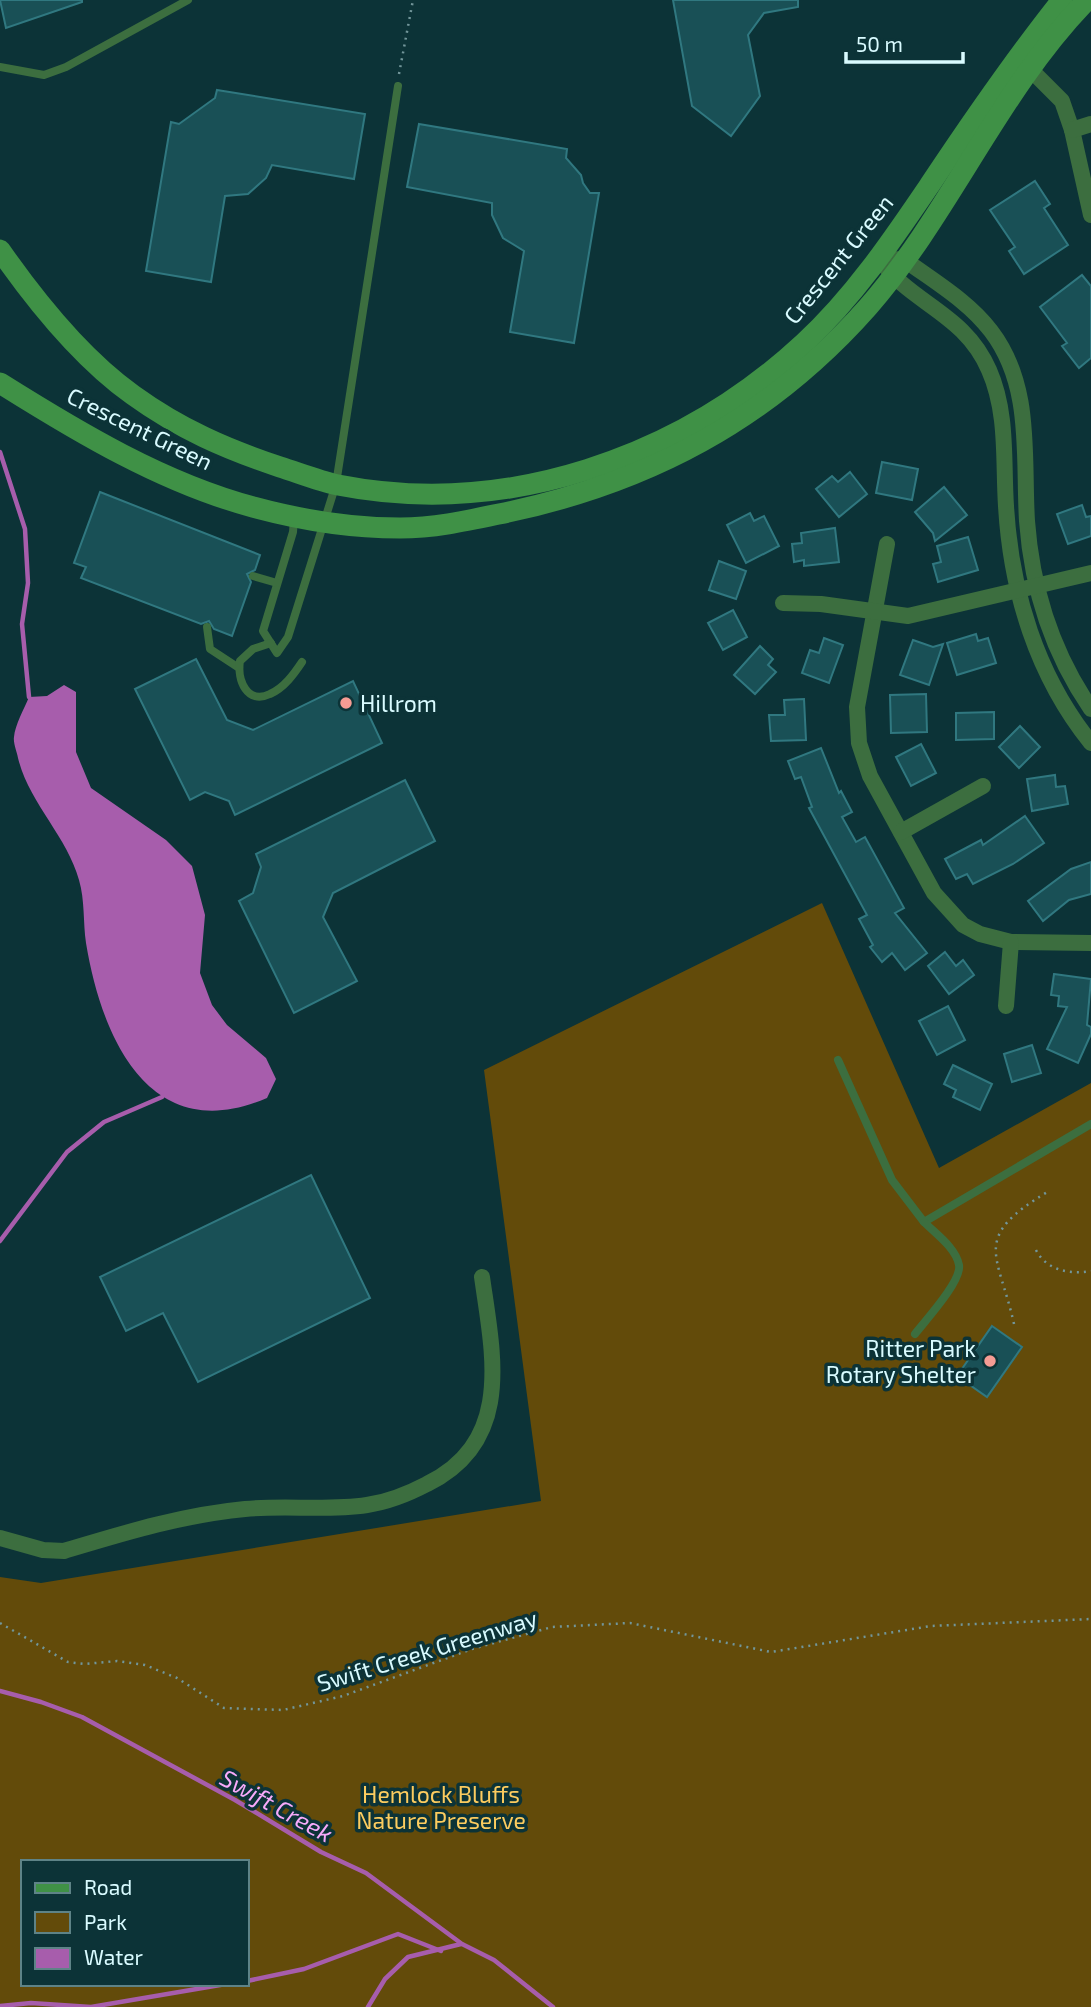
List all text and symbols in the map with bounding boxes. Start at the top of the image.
scale bar [846,21,963,65]
text: 50 m [856,31,903,56]
street label: Crescent Green [777,189,899,329]
street label: Crescent Green [63,381,217,475]
place label: Hillrom [360,689,437,717]
marker: Hillrom [338,695,354,711]
place label: Ritter Park Rotary Shelter [826,1334,976,1388]
marker: Ritter Park Rotary Shelter [982,1353,998,1369]
street label: Swift Creek Greenway [314,1603,540,1697]
water label: Swift Creek [216,1762,338,1848]
park label: Hemlock Bluffs Nature Preserve [356,1780,526,1834]
legend [21,1860,248,1986]
text: Road [84,1874,132,1899]
text: Park [84,1909,127,1934]
text: Water [84,1944,143,1969]

